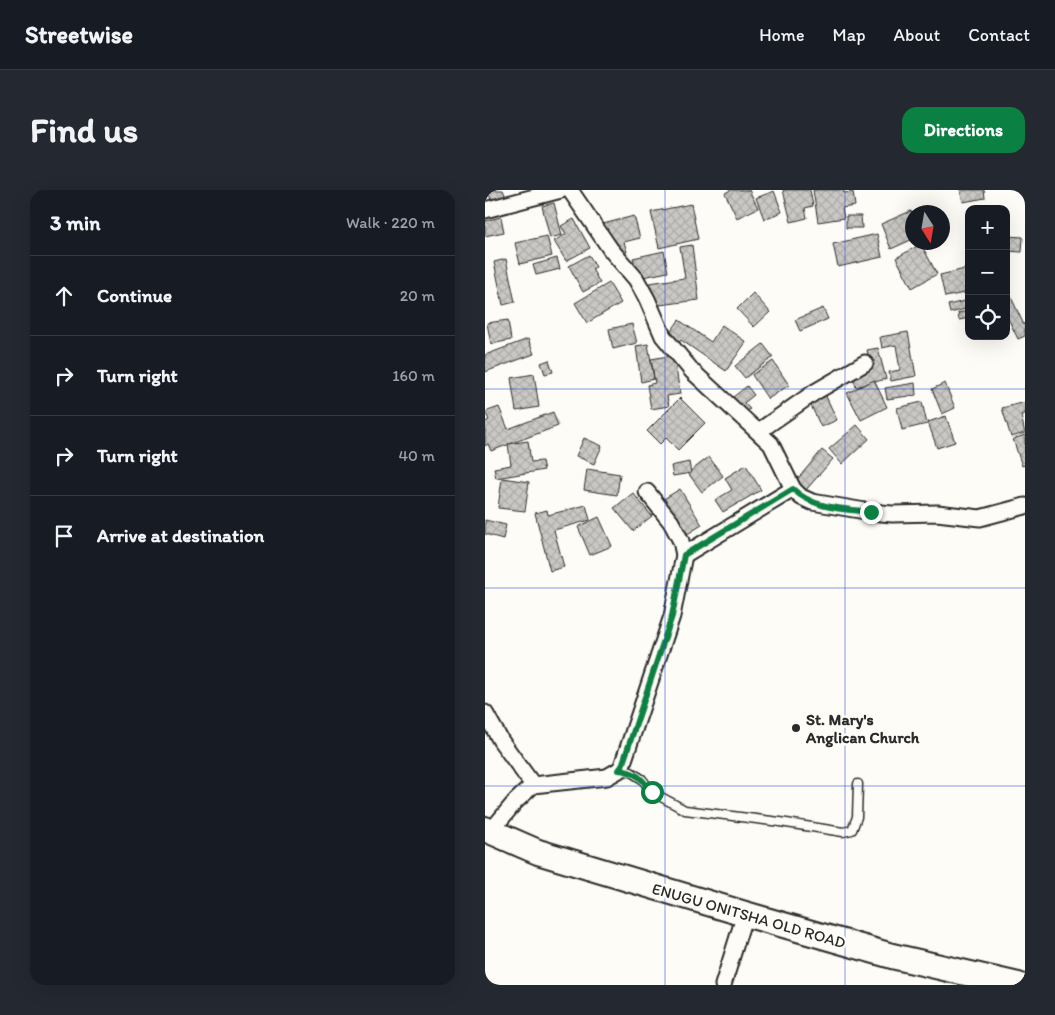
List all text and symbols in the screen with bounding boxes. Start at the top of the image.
text: Streetwise [25,20,133,49]
text: Home [759,24,805,46]
text: Map [833,24,866,46]
text: About [894,24,940,46]
text: Contact [968,24,1030,46]
button: Directions [902,107,1025,153]
text: Find us [30,109,138,151]
north arrow [905,205,950,250]
map controls [965,205,1010,340]
button: + [965,205,1010,250]
text: 3 min [50,210,100,235]
text: Walk · 220 m [346,213,435,232]
button: − [965,250,1010,295]
icon: ahead [50,282,78,310]
text: Continue [97,284,172,307]
text: 20 m [400,286,435,305]
button: locate [965,295,1010,340]
icon: right [50,362,78,390]
text: Turn right [97,364,178,387]
text: 160 m [392,366,435,385]
icon: right [50,442,78,470]
text: Turn right [97,444,178,467]
text: 40 m [398,446,435,465]
route end [860,501,883,524]
icon: arrive [50,522,78,550]
text: Arrive at destination [97,524,264,547]
place label: St. Mary's Anglican Church [805,710,920,748]
marker: St. Mary's Anglican Church [790,722,802,734]
route start [641,781,664,804]
street label: ENUGU ONITSHA OLD ROAD [650,879,848,952]

